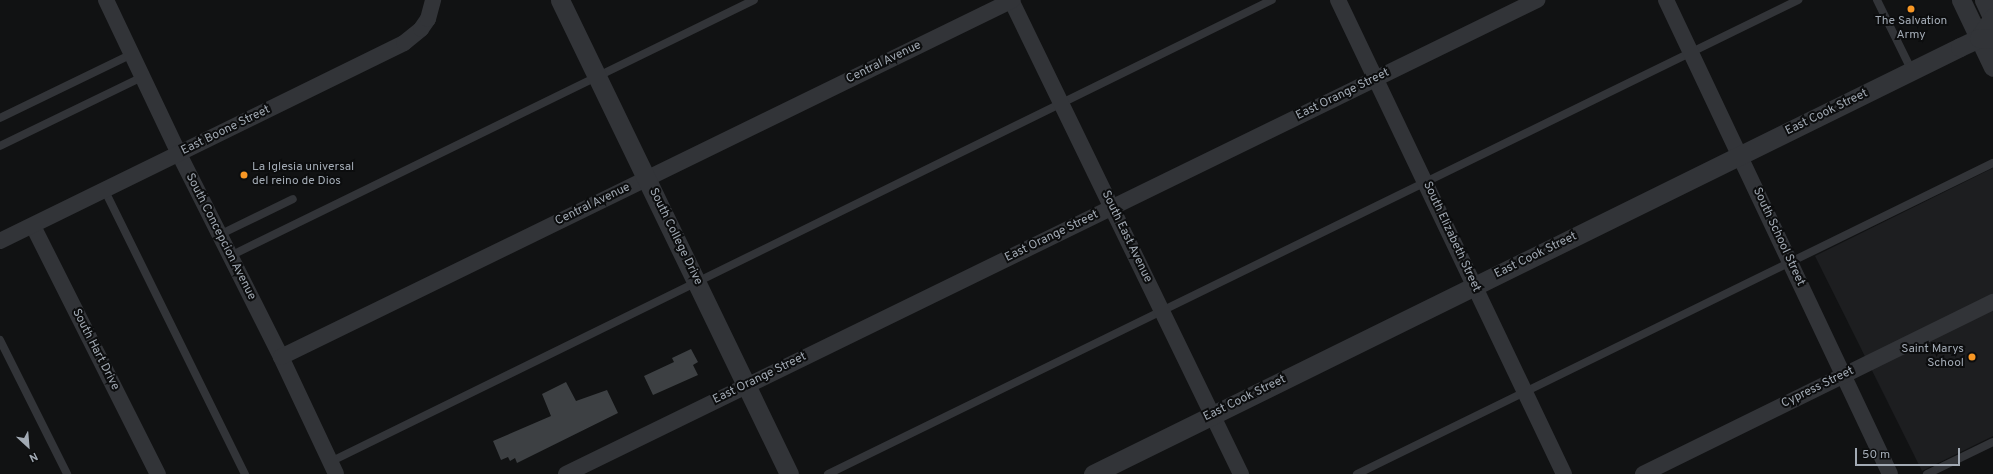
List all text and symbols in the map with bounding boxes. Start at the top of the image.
marker: The Salvation Army [1906,4,1916,14]
place label: The Salvation Army [1875,15,1947,43]
street label: Central Avenue [844,39,924,87]
street label: East Orange Street [1294,66,1392,124]
street label: East Cook Street [1783,87,1871,139]
street label: East Boone Street [179,103,273,159]
place label: La Iglesia universal del reino de Dios [252,161,354,189]
marker: La Iglesia universal del reino de Dios [239,170,249,180]
street label: South Concepcion Avenue [182,171,258,303]
street label: South Elizabeth Street [1419,179,1483,295]
street label: Central Avenue [553,181,633,229]
street label: South College Drive [645,186,705,288]
street label: South School Street [1749,186,1807,288]
street label: South East Avenue [1097,189,1155,285]
street label: East Orange Street [1003,208,1101,266]
street label: East Cook Street [1492,230,1580,282]
street label: South Hart Drive [68,307,122,393]
place label: Saint Marys School [1901,343,1964,371]
street label: East Orange Street [711,350,809,408]
marker: Saint Marys School [1967,352,1977,362]
street label: Cypress Street [1779,364,1857,412]
street label: East Cook Street [1201,373,1289,425]
north arrow [8,426,48,466]
scale bar [1857,440,1962,466]
text: 50 m [1862,447,1890,463]
text: N [27,449,40,465]

